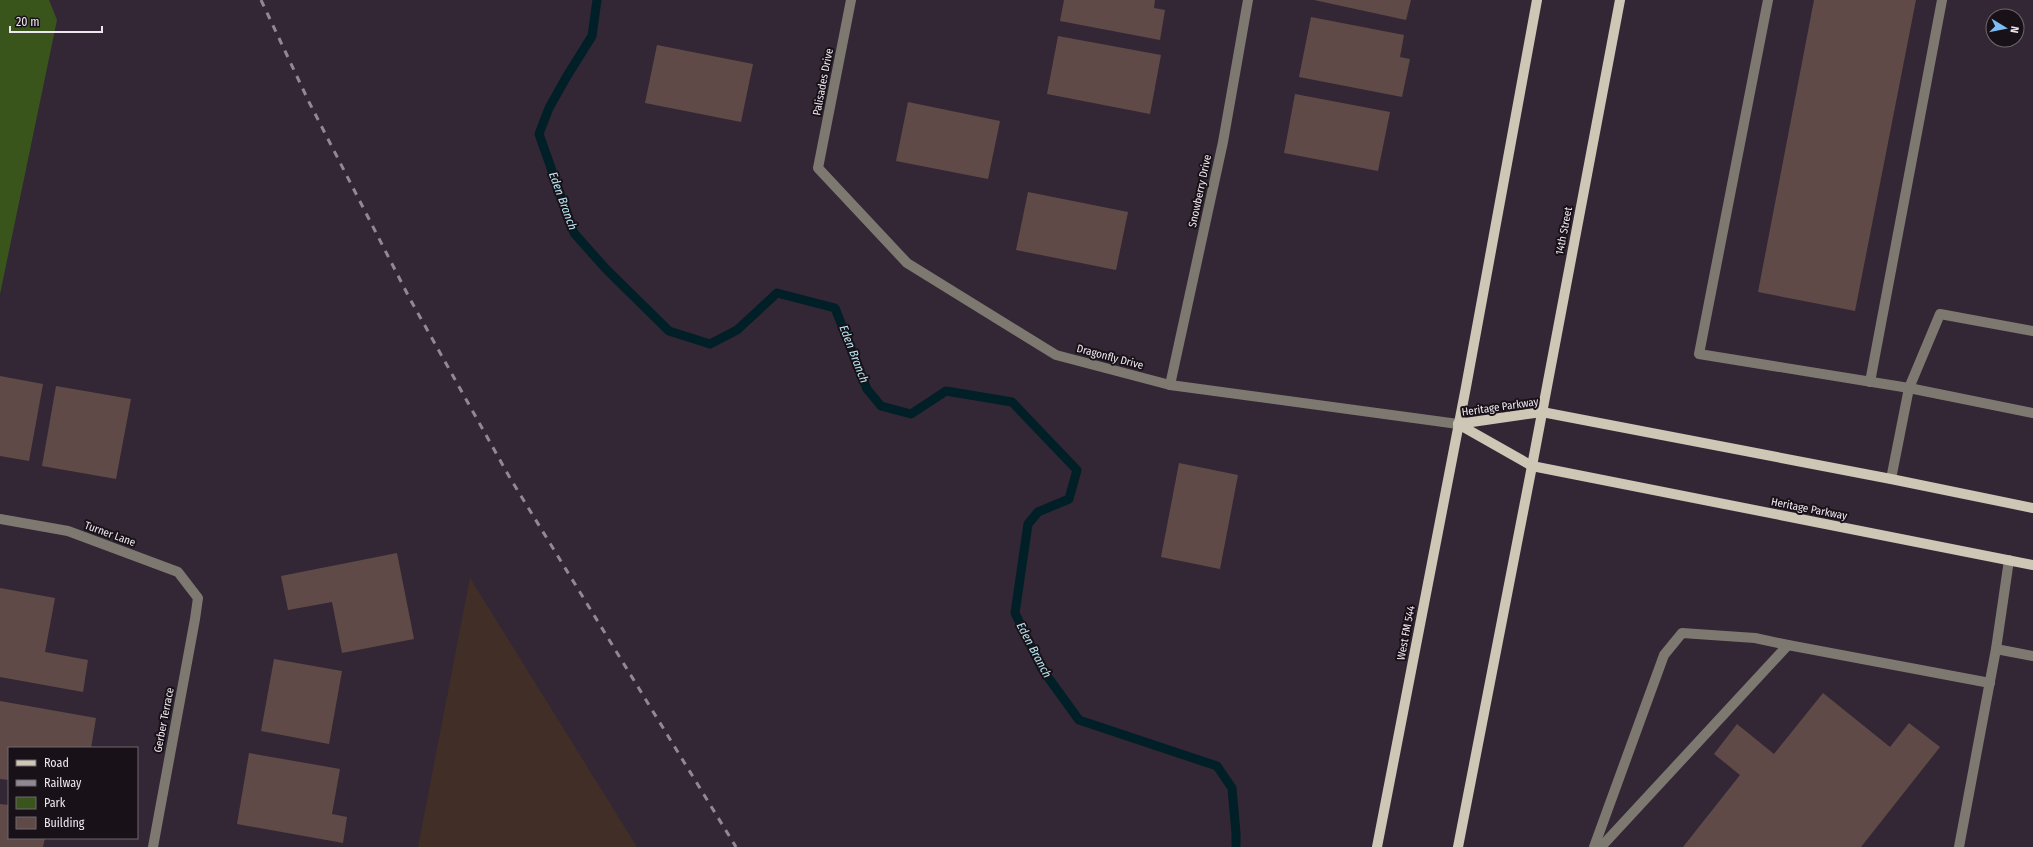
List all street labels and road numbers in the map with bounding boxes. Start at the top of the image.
street label: Palisades Drive [810,47,836,117]
street label: Snowberry Drive [1186,153,1214,229]
street label: 14th Street [1553,205,1575,256]
street label: Dragonfly Drive [1075,342,1145,372]
street label: Heritage Parkway [1461,395,1539,419]
street label: Heritage Parkway [1770,495,1848,523]
street label: Turner Lane [83,519,137,549]
street label: West FM 544 [1394,604,1418,661]
street label: Gerber Terrace [151,686,177,754]

